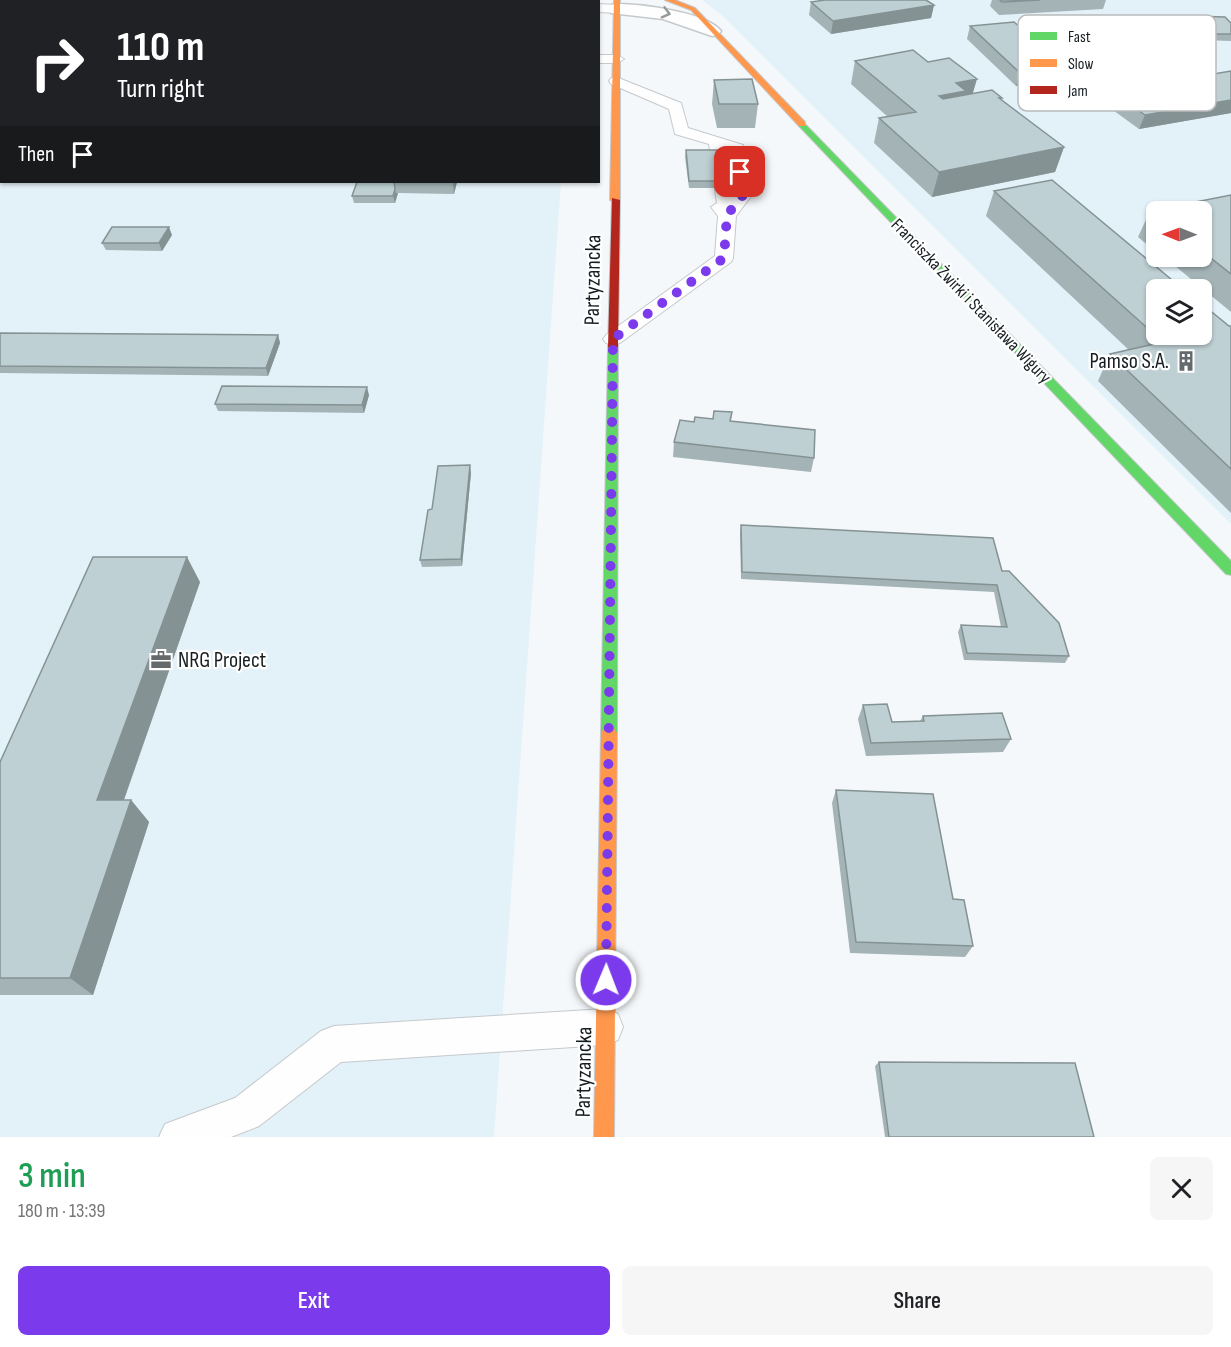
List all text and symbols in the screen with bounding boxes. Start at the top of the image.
one-way arrow [660,6,671,18]
legend [1018,15,1216,111]
text: 110 m [117,22,204,73]
icon: right [18,24,96,102]
text: Fast [1068,28,1091,47]
text: Slow [1068,55,1093,74]
text: Turn right [117,73,204,105]
text: Jam [1067,82,1088,101]
icon: arrive [66,138,99,171]
text: Then [18,141,54,168]
pin [714,146,765,197]
icon: arrive [723,155,756,188]
north arrow [1146,201,1212,267]
map controls [1146,201,1212,345]
street label: Franciszka Żwirki i Stanisława Wigury [887,214,1055,388]
street label: Partyzancka [579,234,607,326]
button: layers [1146,279,1212,345]
place label: Pamso S.A. [1089,348,1169,375]
building icon: Pamso S.A. [1174,349,1198,373]
place label: NRG Project [178,647,267,674]
office icon: NRG Project [149,648,173,672]
position arrow [574,948,638,1012]
street label: Partyzancka [570,1026,598,1118]
text: 3 min [18,1155,86,1198]
button: close [1150,1157,1213,1220]
text: 180 m · 13:39 [18,1199,105,1223]
button: Exit [18,1266,610,1335]
button: Share [622,1266,1213,1335]

